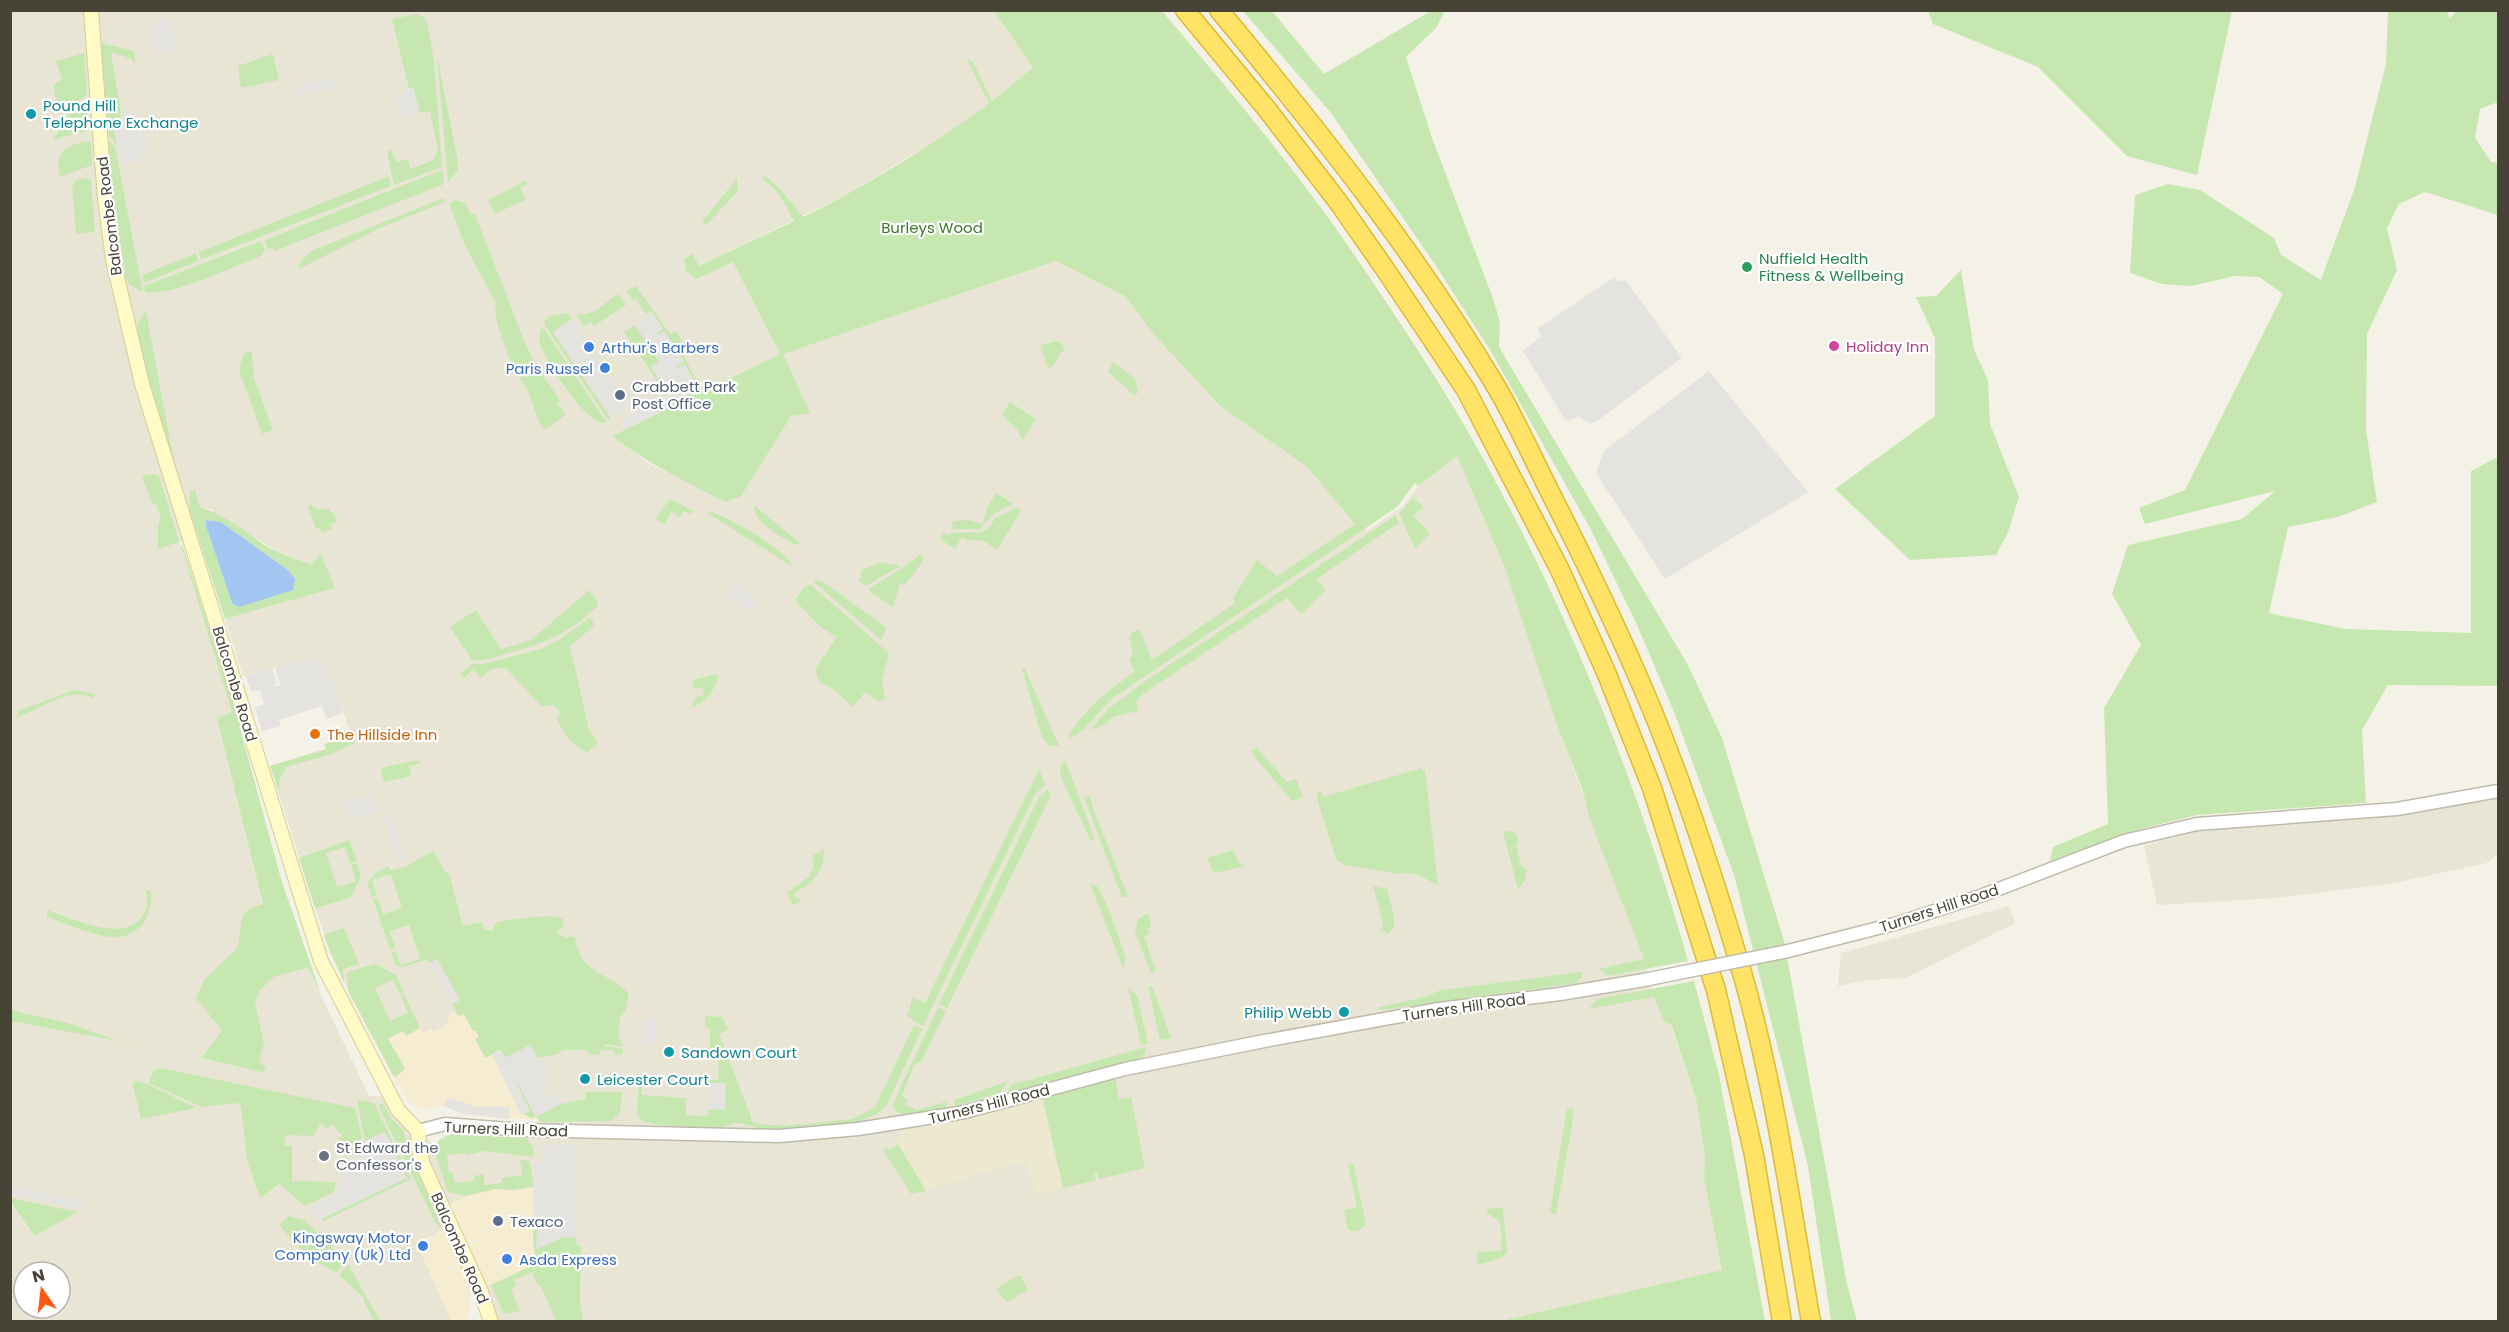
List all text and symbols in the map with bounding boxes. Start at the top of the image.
place label: Pound Hill Telephone Exchange [43,95,198,133]
marker: Pound Hill Telephone Exchange [24,107,38,121]
street label: Balcombe Road [91,155,127,277]
park label: Burleys Wood [881,217,983,238]
place label: Nuffield Health Fitness & Wellbeing [1759,248,1904,286]
marker: Nuffield Health Fitness & Wellbeing [1740,260,1754,274]
place label: Holiday Inn [1846,336,1929,357]
place label: Arthur's Barbers [601,337,719,358]
marker: Holiday Inn [1827,339,1841,353]
marker: Arthur's Barbers [582,340,596,354]
place label: Paris Russel [506,358,593,379]
marker: Paris Russel [598,361,612,375]
place label: Crabbett Park Post Office [632,376,736,414]
marker: Crabbett Park Post Office [613,388,627,402]
street label: Balcombe Road [207,624,263,744]
place label: The Hillside Inn [327,724,437,745]
marker: The Hillside Inn [308,727,322,741]
street label: Turners Hill Road [1877,879,2001,937]
street label: Turners Hill Road [1401,988,1527,1026]
place label: Philip Webb [1244,1002,1332,1023]
marker: Philip Webb [1337,1005,1351,1019]
place label: Sandown Court [681,1042,797,1063]
marker: Sandown Court [662,1045,676,1059]
place label: Leicester Court [597,1069,709,1090]
marker: Leicester Court [578,1072,592,1086]
street label: Turners Hill Road [926,1079,1052,1129]
street label: Turners Hill Road [444,1116,568,1142]
place label: St Edward the Confessor's [336,1137,439,1175]
marker: St Edward the Confessor's [317,1149,331,1163]
street label: Balcombe Road [426,1189,494,1307]
place label: Texaco [510,1211,563,1232]
marker: Texaco [491,1214,505,1228]
place label: Kingsway Motor Company (Uk) Ltd [274,1227,411,1265]
marker: Kingsway Motor Company (Uk) Ltd [416,1239,430,1253]
place label: Asda Express [519,1249,617,1270]
marker: Asda Express [500,1252,514,1266]
north arrow [12,1260,72,1320]
text: N [30,1263,47,1289]

